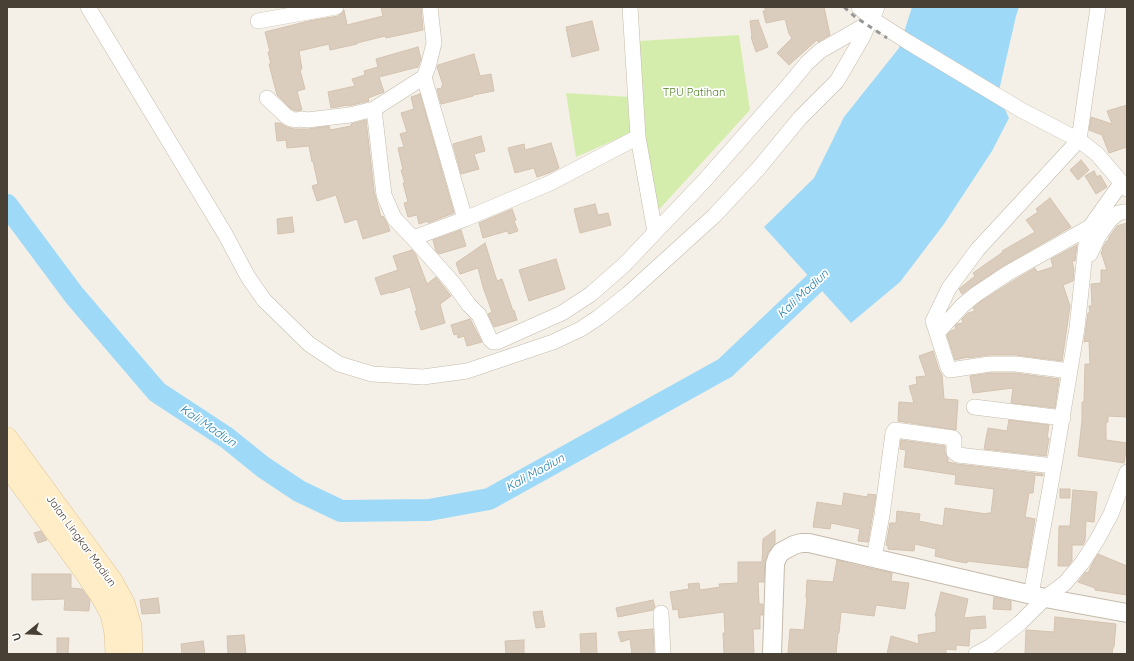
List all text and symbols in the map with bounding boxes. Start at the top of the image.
park label: TPU Patihan [663,86,725,100]
water label: Kali Madiun [774,267,832,321]
water label: Kali Madiun [177,402,239,450]
water label: Kali Madiun [503,451,567,495]
street label: Jalan Lingkar Madiun [43,493,119,589]
north arrow [8,613,48,653]
text: U [9,631,24,643]

